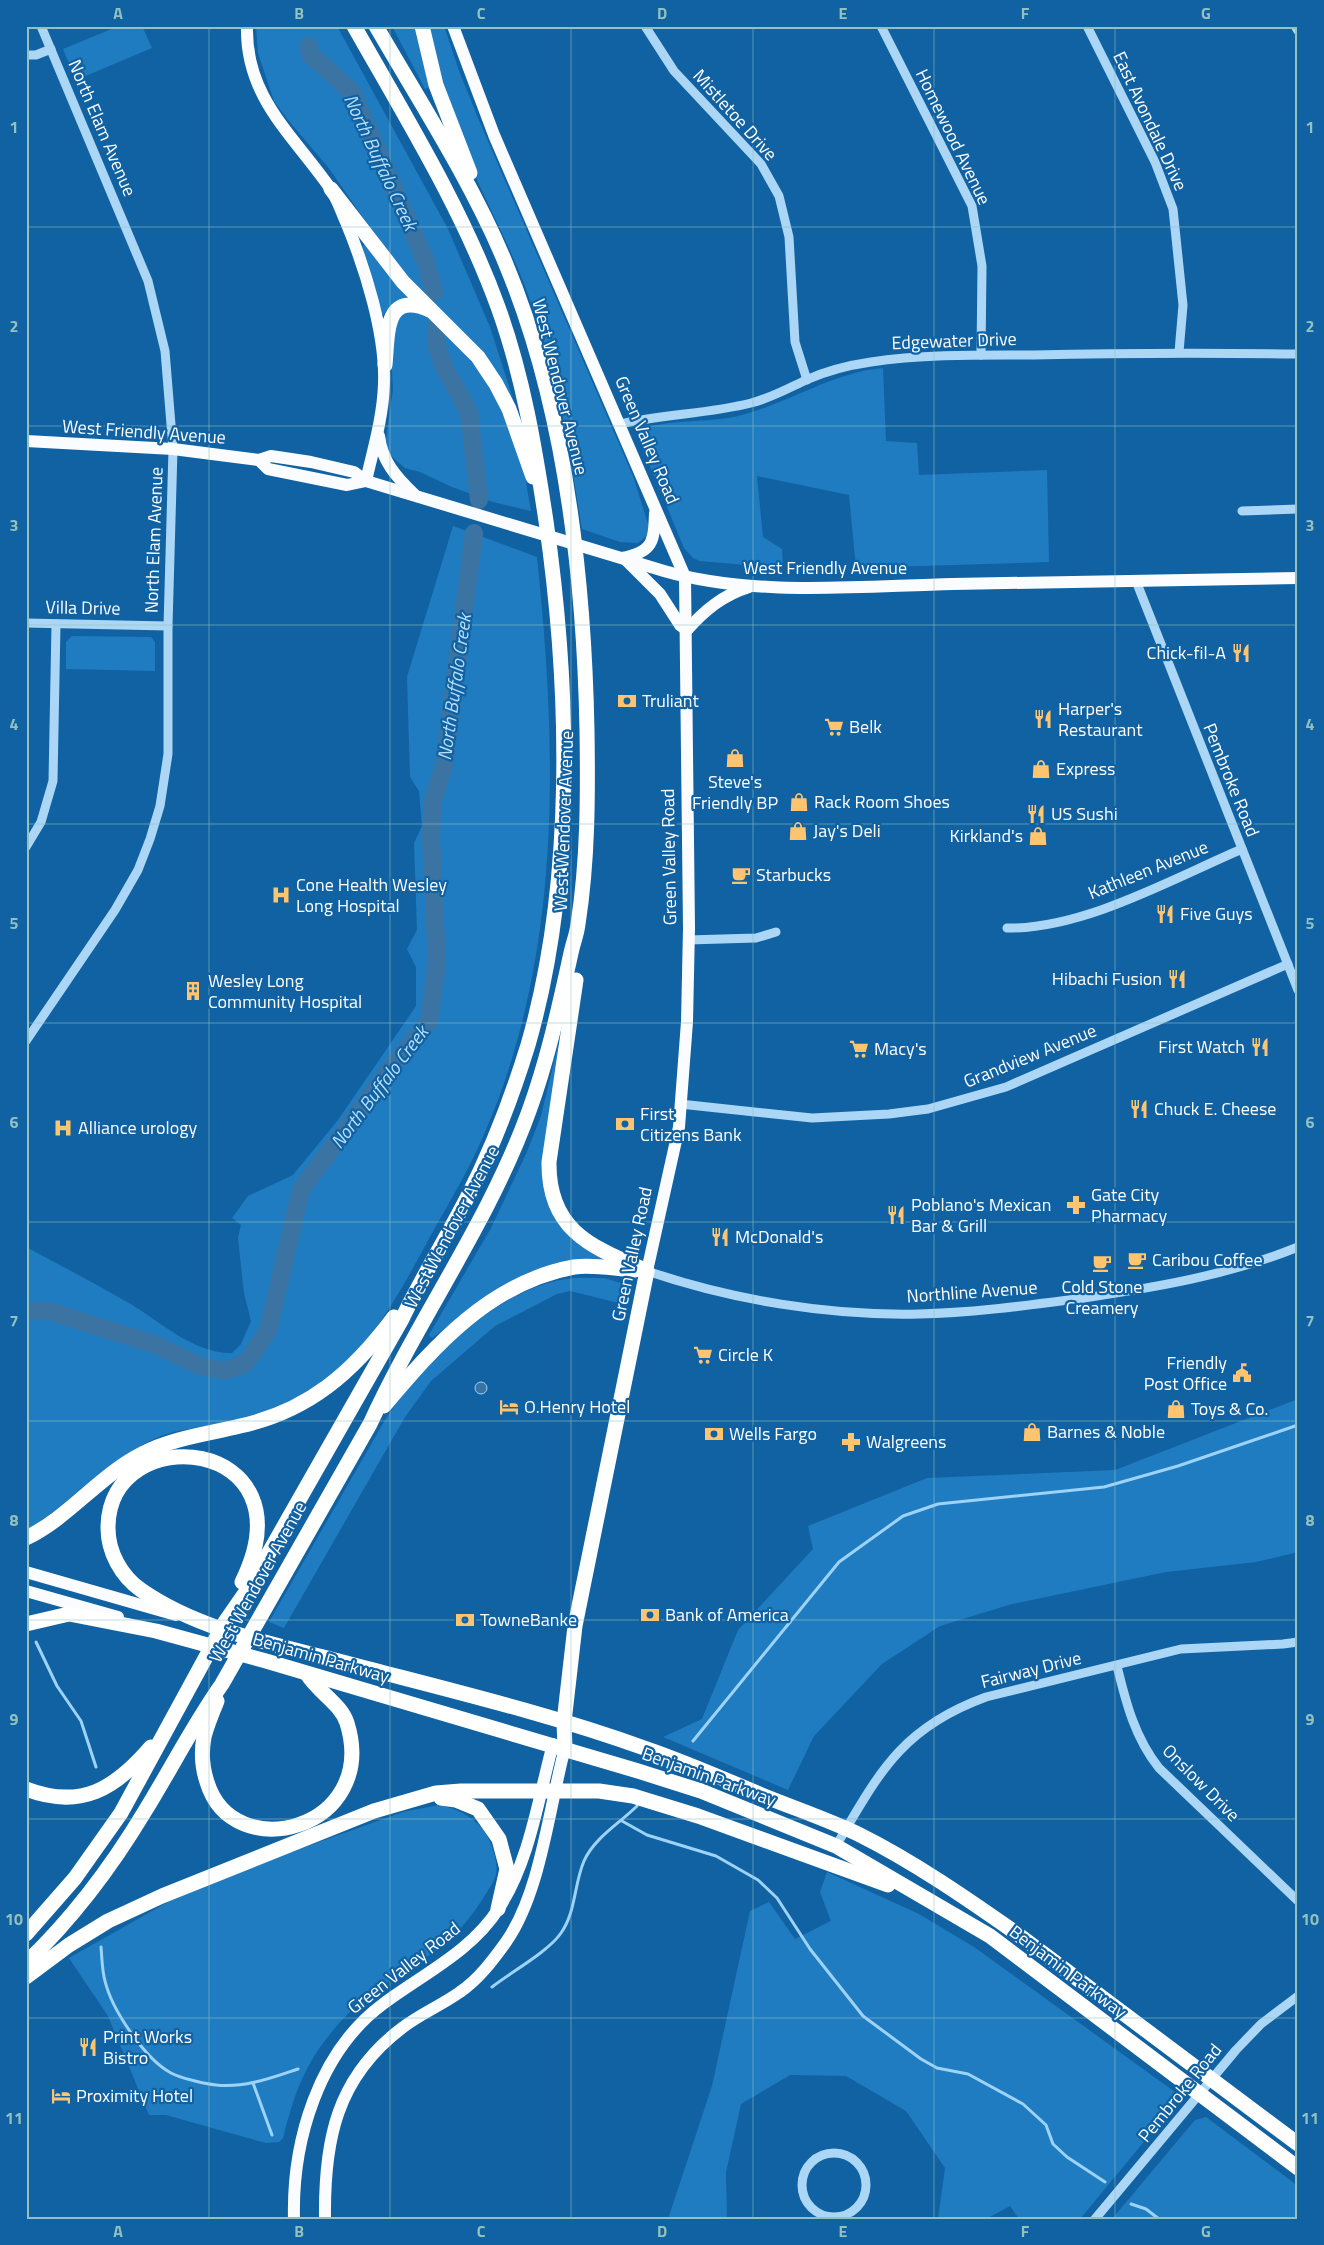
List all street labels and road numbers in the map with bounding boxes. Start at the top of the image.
street label: East Avondale Drive [1106,47,1195,195]
street label: North Elam Avenue [61,55,143,200]
street label: Mistletoe Drive [687,63,784,166]
street label: Homewood Avenue [909,64,998,209]
street label: West Wendover Avenue [526,296,595,478]
street label: Edgewater Drive [891,325,1017,356]
street label: Green Valley Road [608,372,687,508]
street label: West Friendly Avenue [61,412,227,451]
street label: North Elam Avenue [137,466,170,614]
street label: West Friendly Avenue [743,554,907,581]
street label: Villa Drive [45,593,121,622]
street label: Pembroke Road [1196,719,1266,841]
street label: West Wendover Avenue [547,730,580,912]
street label: Green Valley Road [654,788,683,926]
street label: Kathleen Avenue [1084,833,1212,906]
street label: Grandview Avenue [959,1017,1100,1094]
street label: West Wendover Avenue [397,1141,506,1313]
street label: Green Valley Road [604,1184,659,1324]
street label: Northline Avenue [906,1273,1038,1310]
street label: West Wendover Avenue [202,1496,313,1667]
street label: Benjamin Parkway [250,1625,393,1690]
street label: Fairway Drive [978,1644,1084,1695]
street label: Onslow Drive [1156,1738,1246,1828]
street label: Benjamin Parkway [638,1740,780,1813]
street label: Green Valley Road [341,1915,466,2020]
street label: Benjamin Parkway [1004,1918,1133,2025]
street label: Pembroke Road [1131,2037,1228,2148]

